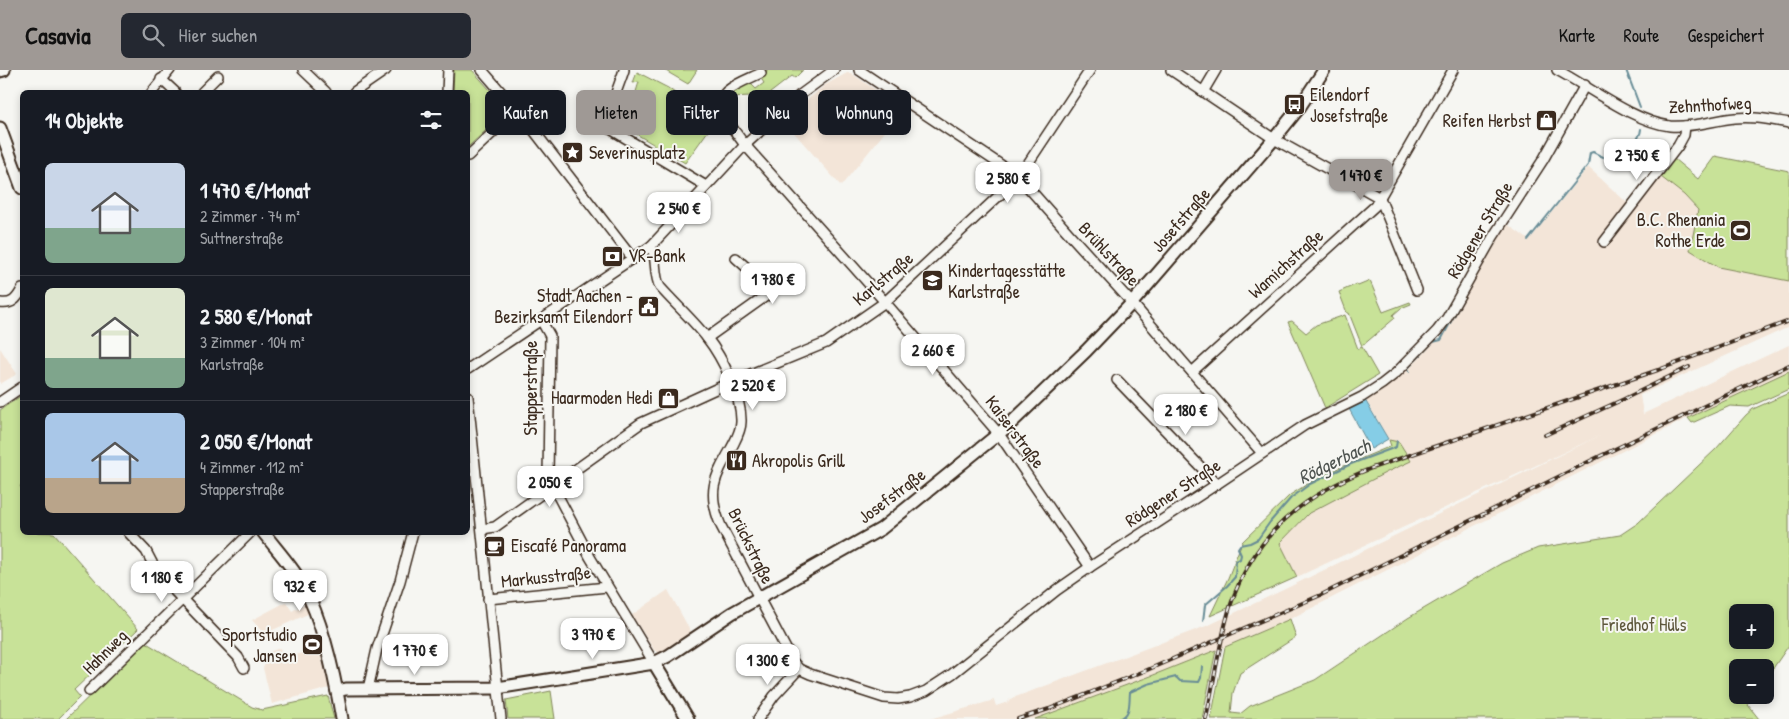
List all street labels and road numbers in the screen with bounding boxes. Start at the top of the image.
street label: Zehnthofweg [1668,90,1752,119]
street label: Rödgener Straße [1441,177,1518,283]
street label: Josefstraße [1146,182,1216,257]
street label: Brühlstraße [1073,216,1146,291]
street label: Wamichstraße [1243,223,1328,304]
street label: Karlstraße [847,246,918,311]
street label: Stapperstraße [518,341,543,435]
street label: Kaiserstraße [980,390,1051,473]
street label: Rödgener Straße [1120,452,1225,533]
street label: Josefstraße [853,462,930,529]
street label: Brückstraße [722,504,781,588]
street label: Markusstraße [500,559,592,594]
street label: Hahnweg [76,623,133,680]

